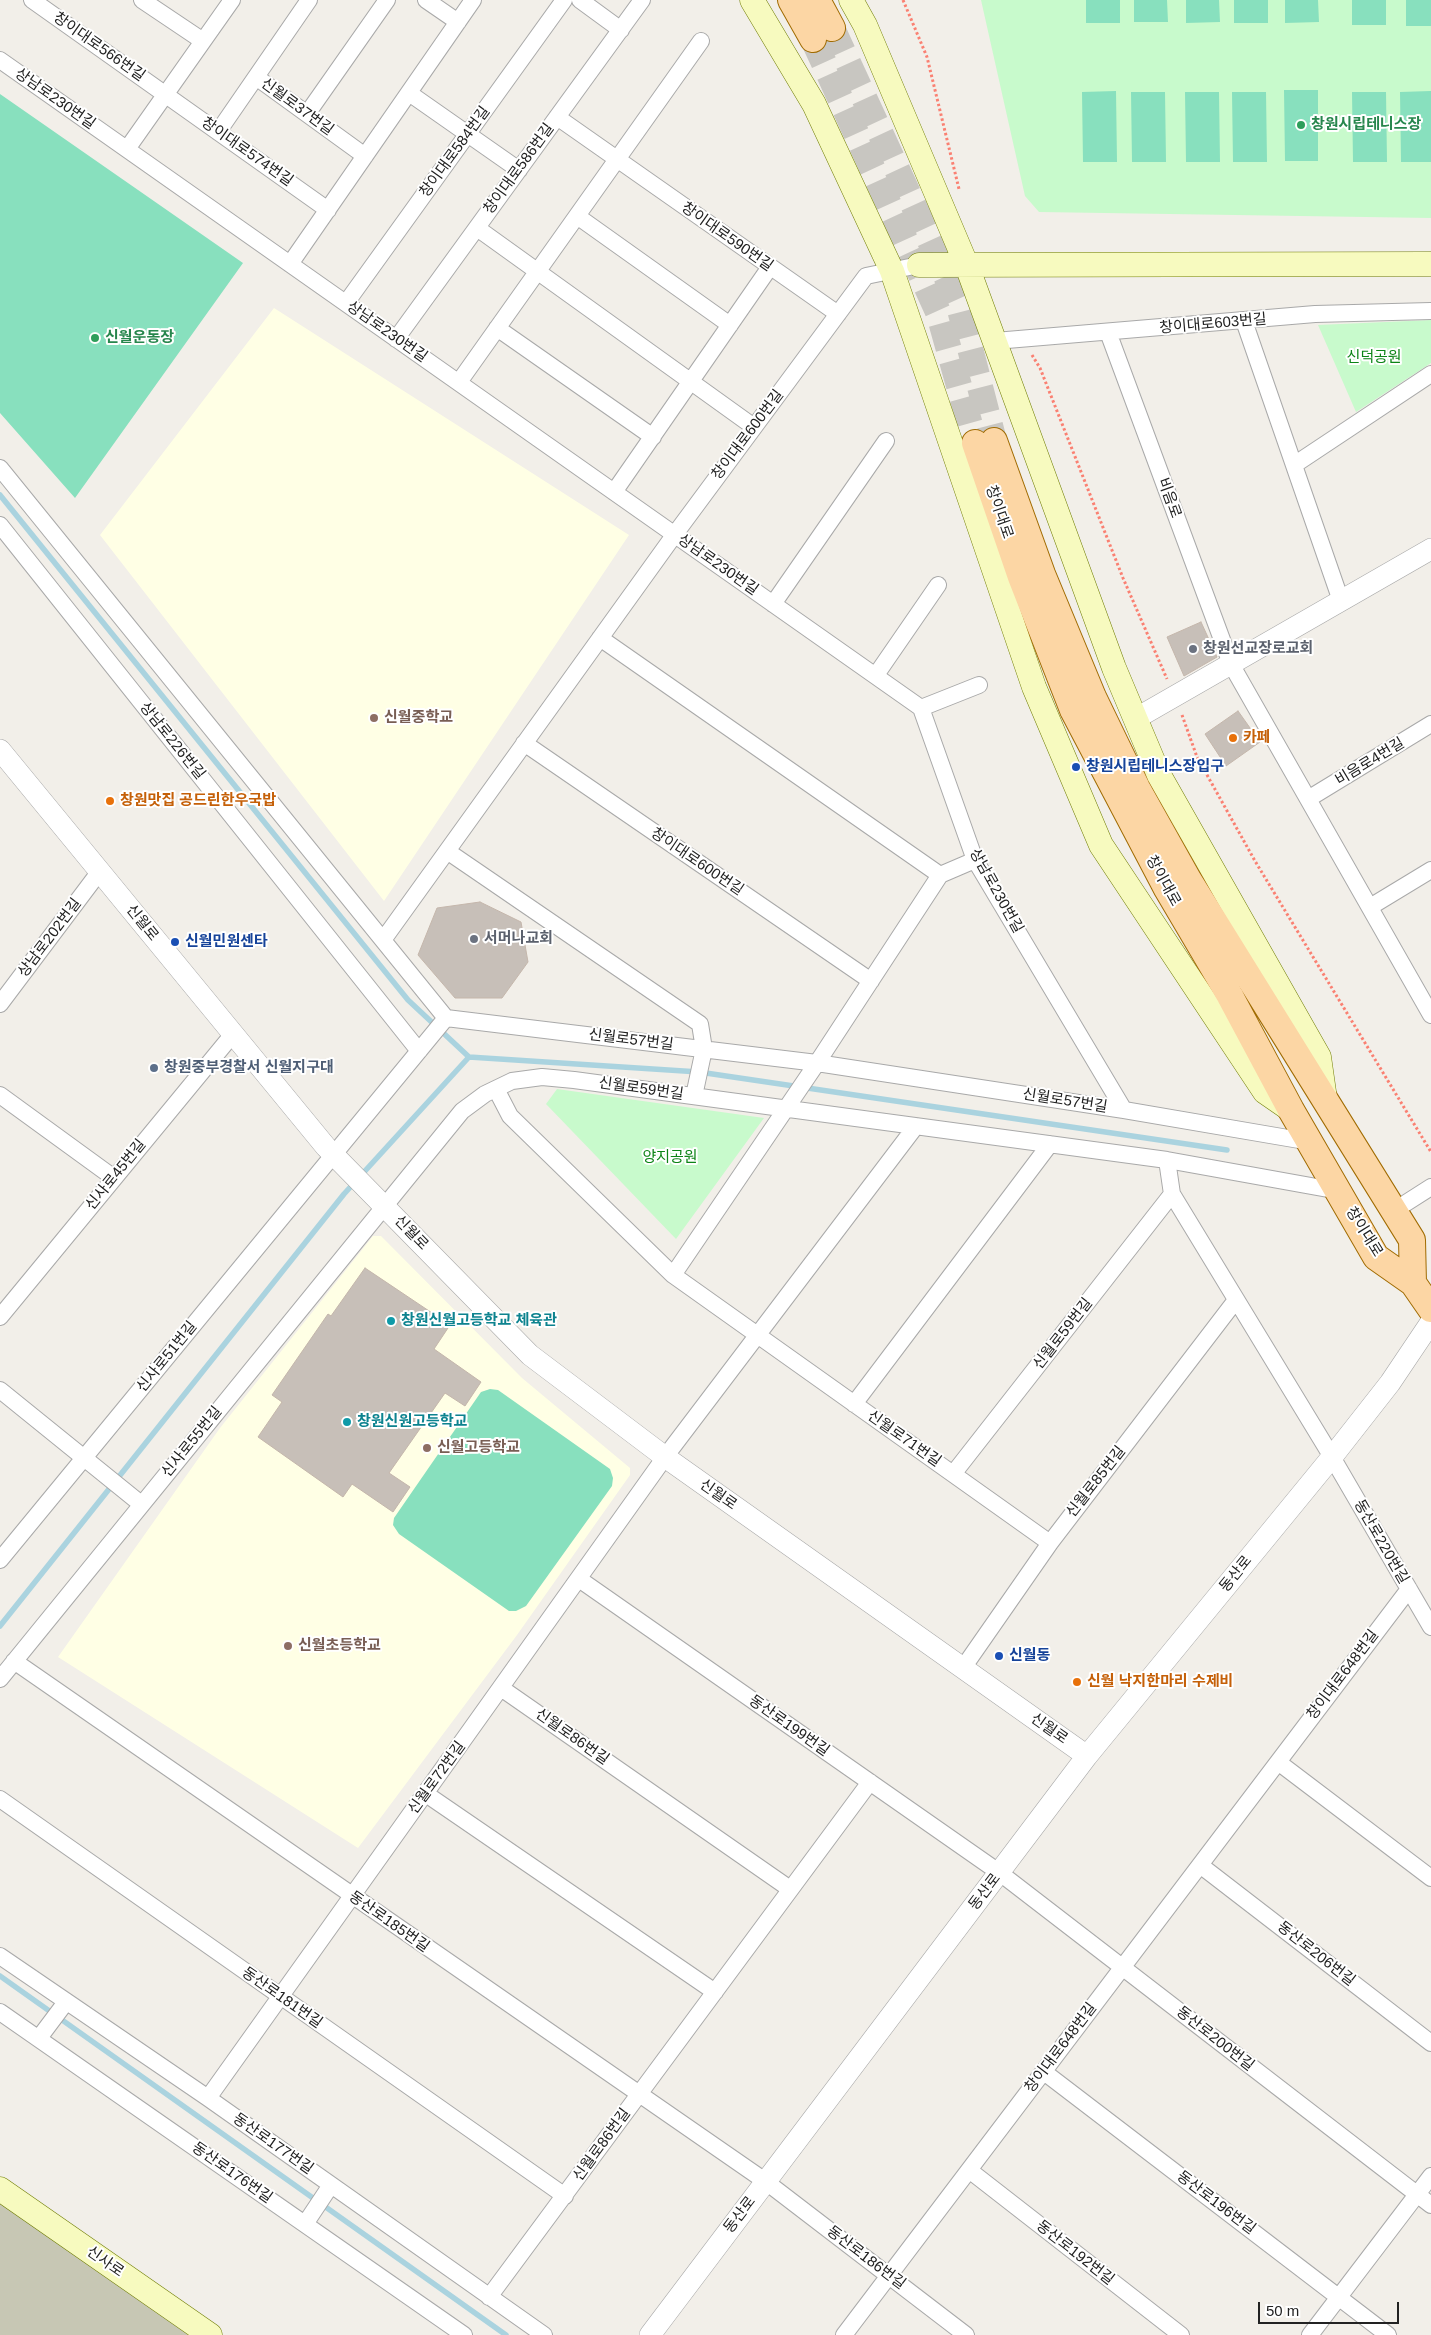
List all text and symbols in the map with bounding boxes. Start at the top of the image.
street label: 창이대로566번길 [50,9,148,85]
street label: 상남로230번길 [11,65,99,133]
street label: 신월로37번길 [257,75,337,139]
street label: 창이대로584번길 [416,103,494,201]
street label: 창이대로574번길 [198,114,296,190]
place label: 창원시립테니스장 [1311,116,1421,134]
marker: 창원시립테니스장 [1295,119,1307,131]
street label: 창이대로586번길 [480,120,558,218]
street label: 창이대로590번길 [678,199,776,275]
street label: 상남로230번길 [343,298,431,366]
street label: 창이대로603번길 [1159,310,1267,338]
place label: 신월운동장 [105,329,174,347]
marker: 신월운동장 [89,332,101,344]
park label: 신덕공원 [1346,349,1402,367]
street label: 창이대로600번길 [708,387,788,483]
street label: 비음로 [1153,475,1185,521]
street label: 창이대로 [982,483,1016,541]
street label: 상남로230번길 [674,531,762,599]
place label: 창원선교장로교회 [1203,640,1313,658]
marker: 창원선교장로교회 [1187,643,1199,655]
street label: 상남로226번길 [135,699,209,783]
place label: 신월중학교 [384,709,453,727]
marker: 신월중학교 [368,712,380,724]
place label: 카페 [1243,729,1271,747]
marker: 카페 [1227,732,1239,744]
street label: 비음로4번길 [1332,734,1408,790]
place label: 창원시립테니스장입구 [1086,758,1224,776]
marker: 창원시립테니스장입구 [1070,761,1082,773]
place label: 창원맛집 공드린한우국밥 [120,792,276,810]
marker: 창원맛집 공드린한우국밥 [104,795,116,807]
street label: 창이대로600번길 [647,824,747,900]
street label: 상남로230번길 [965,846,1027,936]
street label: 창이대로 [1142,852,1184,910]
street label: 상남로202번길 [15,895,85,981]
street label: 신월로 [122,901,162,945]
place label: 서머나교회 [484,930,553,948]
place label: 신월민원센타 [185,933,268,951]
marker: 서머나교회 [468,933,480,945]
marker: 신월민원센타 [169,936,181,948]
street label: 신월로57번길 [587,1026,675,1054]
place label: 창원중부경찰서 신월지구대 [164,1059,334,1077]
marker: 창원중부경찰서 신월지구대 [148,1062,160,1074]
street label: 신월로59번길 [597,1074,685,1104]
street label: 신월로57번길 [1021,1085,1109,1117]
street label: 신사로45번길 [82,1136,150,1214]
park label: 양지공원 [642,1149,698,1167]
street label: 창이대로 [1342,1204,1386,1260]
street label: 신월로 [390,1212,432,1254]
street label: 신월로59번길 [1030,1295,1096,1373]
place label: 창원신월고등학교 체육관 [401,1312,557,1330]
marker: 창원신월고등학교 체육관 [385,1315,397,1327]
street label: 신사로51번길 [133,1318,201,1396]
street label: 신사로55번길 [158,1403,226,1481]
street label: 신월로71번길 [864,1407,944,1471]
place label: 창원신원고등학교 [357,1413,467,1431]
marker: 창원신원고등학교 [341,1416,353,1428]
place label: 신월고등학교 [437,1439,520,1457]
marker: 신월고등학교 [421,1442,433,1454]
street label: 신월로85번길 [1063,1443,1129,1521]
street label: 신월로 [696,1476,740,1514]
street label: 동산로220번길 [1350,1497,1412,1587]
street label: 동산로 [1216,1552,1256,1596]
street label: 창이대로648번길 [1303,1627,1383,1723]
place label: 신월초등학교 [298,1637,381,1655]
marker: 신월초등학교 [282,1640,294,1652]
place label: 신월동 [1009,1647,1050,1665]
marker: 신월동 [993,1650,1005,1662]
place label: 신월 낙지한마리 수제비 [1087,1673,1233,1691]
marker: 신월 낙지한마리 수제비 [1071,1676,1083,1688]
street label: 동산로199번길 [745,1692,833,1760]
street label: 신월로86번길 [532,1705,612,1769]
street label: 신월로 [1027,1710,1071,1748]
street label: 신월로72번길 [405,1738,469,1818]
street label: 동산로 [965,1870,1005,1914]
street label: 동산로185번길 [345,1888,433,1956]
street label: 동산로206번길 [1273,1918,1359,1990]
street label: 동산로181번길 [238,1964,326,2032]
street label: 창이대로648번길 [1021,2000,1101,2096]
street label: 동산로200번길 [1172,2003,1258,2075]
street label: 신월로86번길 [570,2105,634,2185]
street label: 동산로177번길 [229,2110,317,2178]
street label: 동산로176번길 [188,2139,276,2207]
street label: 동산로196번길 [1173,2168,1259,2238]
street label: 동산로 [720,2193,760,2237]
street label: 동산로192번길 [1032,2217,1118,2289]
street label: 동산로186번길 [823,2223,909,2293]
street label: 신사로 [83,2243,127,2281]
scale bar [1261,2292,1402,2324]
text: 50 m [1266,2302,1299,2319]

